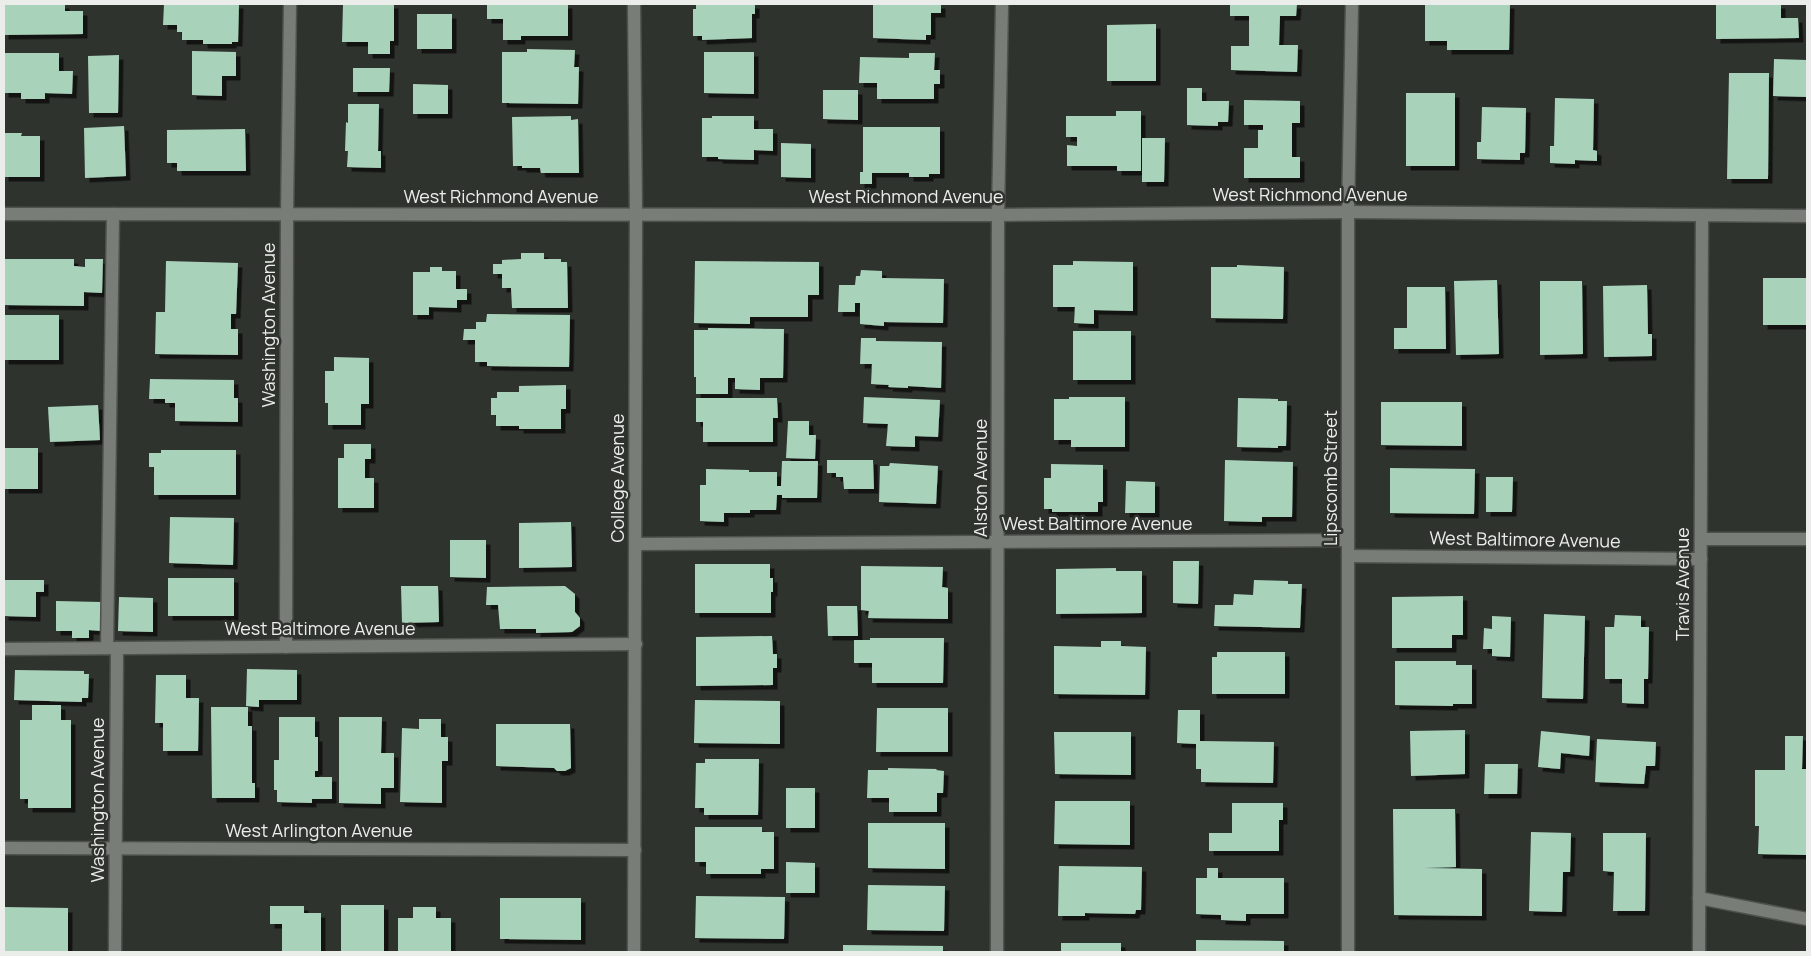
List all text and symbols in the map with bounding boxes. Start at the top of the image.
street label: West Richmond Avenue [1212,182,1408,206]
street label: West Richmond Avenue [403,184,599,208]
street label: West Richmond Avenue [808,184,1004,208]
street label: Washington Avenue [256,242,280,408]
street label: Lipscomb Street [1318,410,1342,546]
street label: College Avenue [605,414,629,542]
street label: Alston Avenue [968,419,992,537]
street label: West Baltimore Avenue [1001,511,1193,535]
street label: West Baltimore Avenue [1429,525,1621,553]
street label: Travis Avenue [1670,527,1694,641]
street label: West Baltimore Avenue [224,616,416,640]
street label: Washington Avenue [85,717,109,883]
street label: West Arlington Avenue [225,818,413,842]

